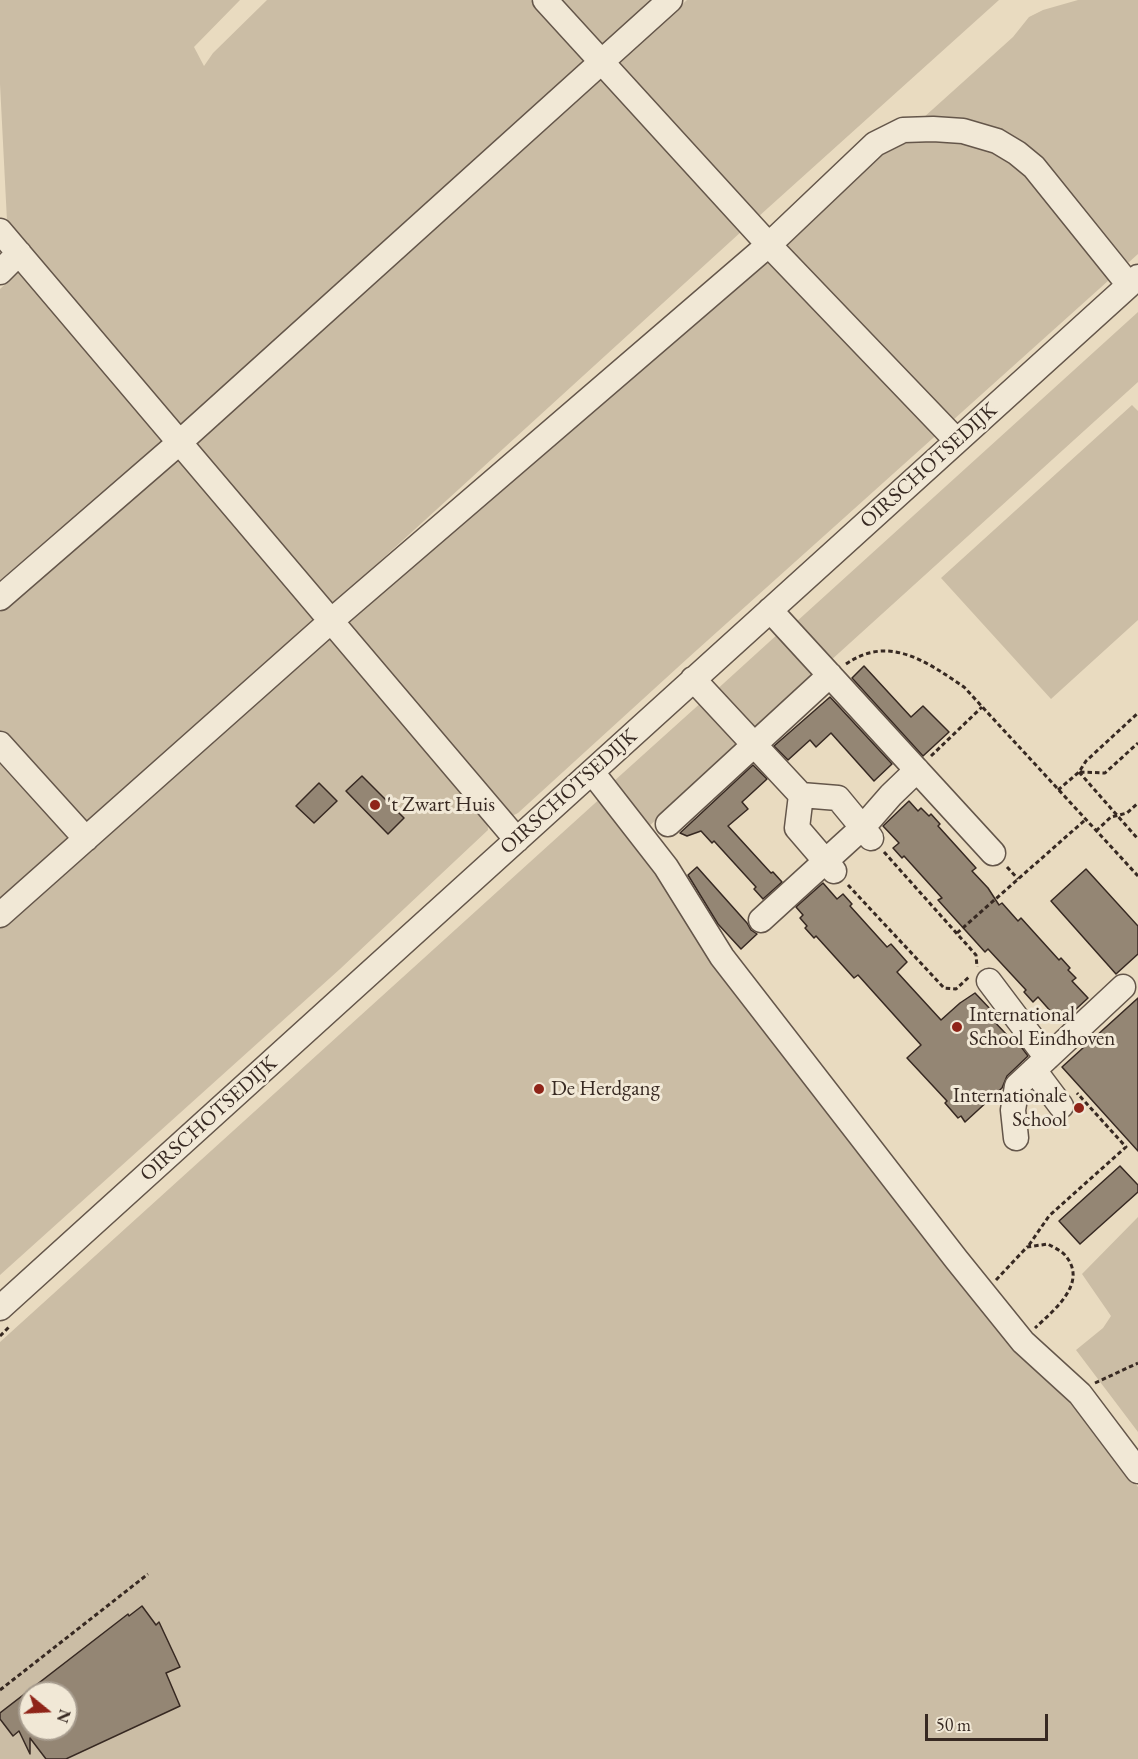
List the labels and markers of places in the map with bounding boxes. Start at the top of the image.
place label: 't Zwart Huis [387,792,495,818]
marker: 't Zwart Huis [368,798,382,812]
place label: International School Eindhoven [969,1002,1115,1052]
marker: International School Eindhoven [950,1020,964,1034]
place label: De Herdgang [551,1076,660,1102]
marker: De Herdgang [532,1082,546,1096]
place label: Internationale School [953,1083,1067,1133]
marker: Internationale School [1072,1101,1086,1115]

